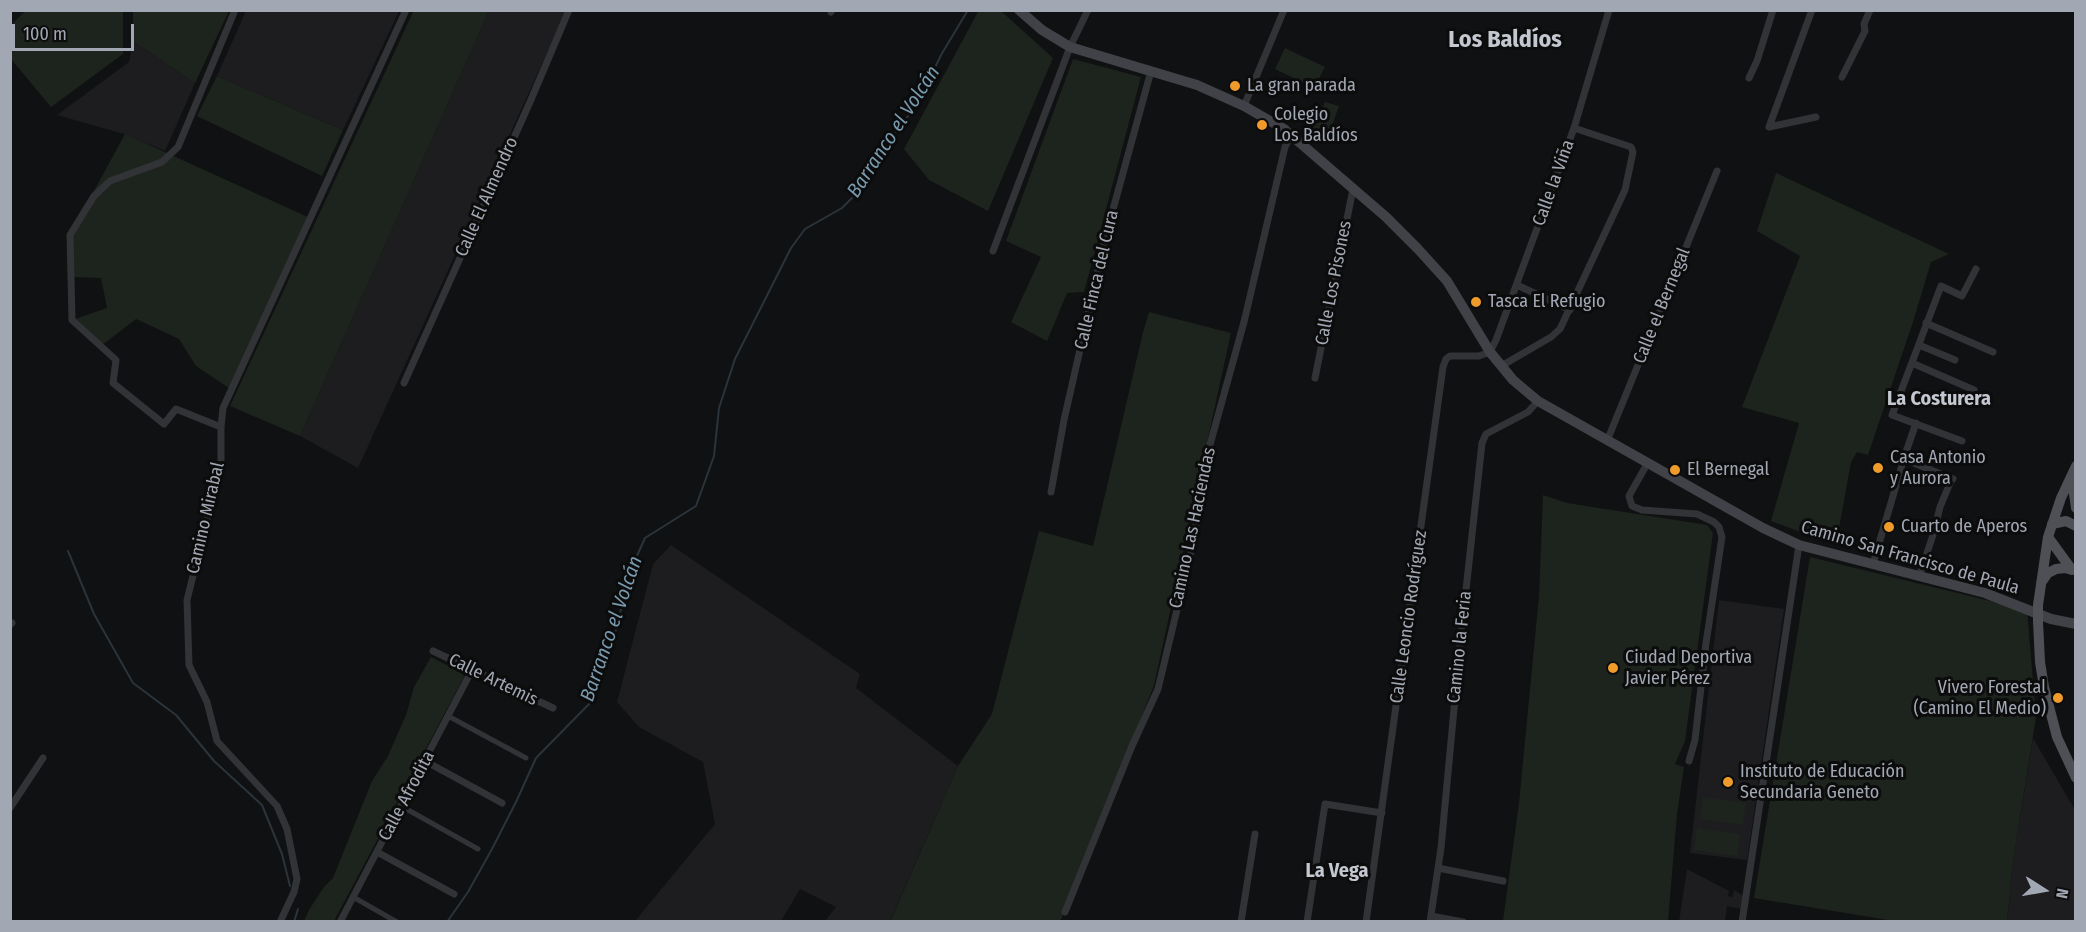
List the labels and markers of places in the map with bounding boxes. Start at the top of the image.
place label: La gran parada [1247,75,1356,97]
marker: La gran parada [1228,79,1242,93]
place label: Colegio Los Baldíos [1274,104,1358,146]
marker: Colegio Los Baldíos [1255,118,1269,132]
place label: Tasca El Refugio [1488,291,1606,313]
marker: Tasca El Refugio [1469,295,1483,309]
place label: Casa Antonio y Aurora [1890,447,1986,490]
place label: El Bernegal [1687,459,1769,481]
marker: Casa Antonio y Aurora [1871,461,1885,475]
marker: El Bernegal [1668,463,1682,477]
place label: Cuarto de Aperos [1901,516,2027,538]
marker: Cuarto de Aperos [1882,520,1896,534]
place label: Ciudad Deportiva Javier Pérez [1625,647,1752,690]
marker: Ciudad Deportiva Javier Pérez [1606,661,1620,675]
place label: Vivero Forestal (Camino El Medio) [1913,677,2046,720]
marker: Vivero Forestal (Camino El Medio) [2051,691,2065,705]
place label: Instituto de Educación Secundaria Geneto [1740,761,1904,804]
marker: Instituto de Educación Secundaria Geneto [1721,775,1735,789]

